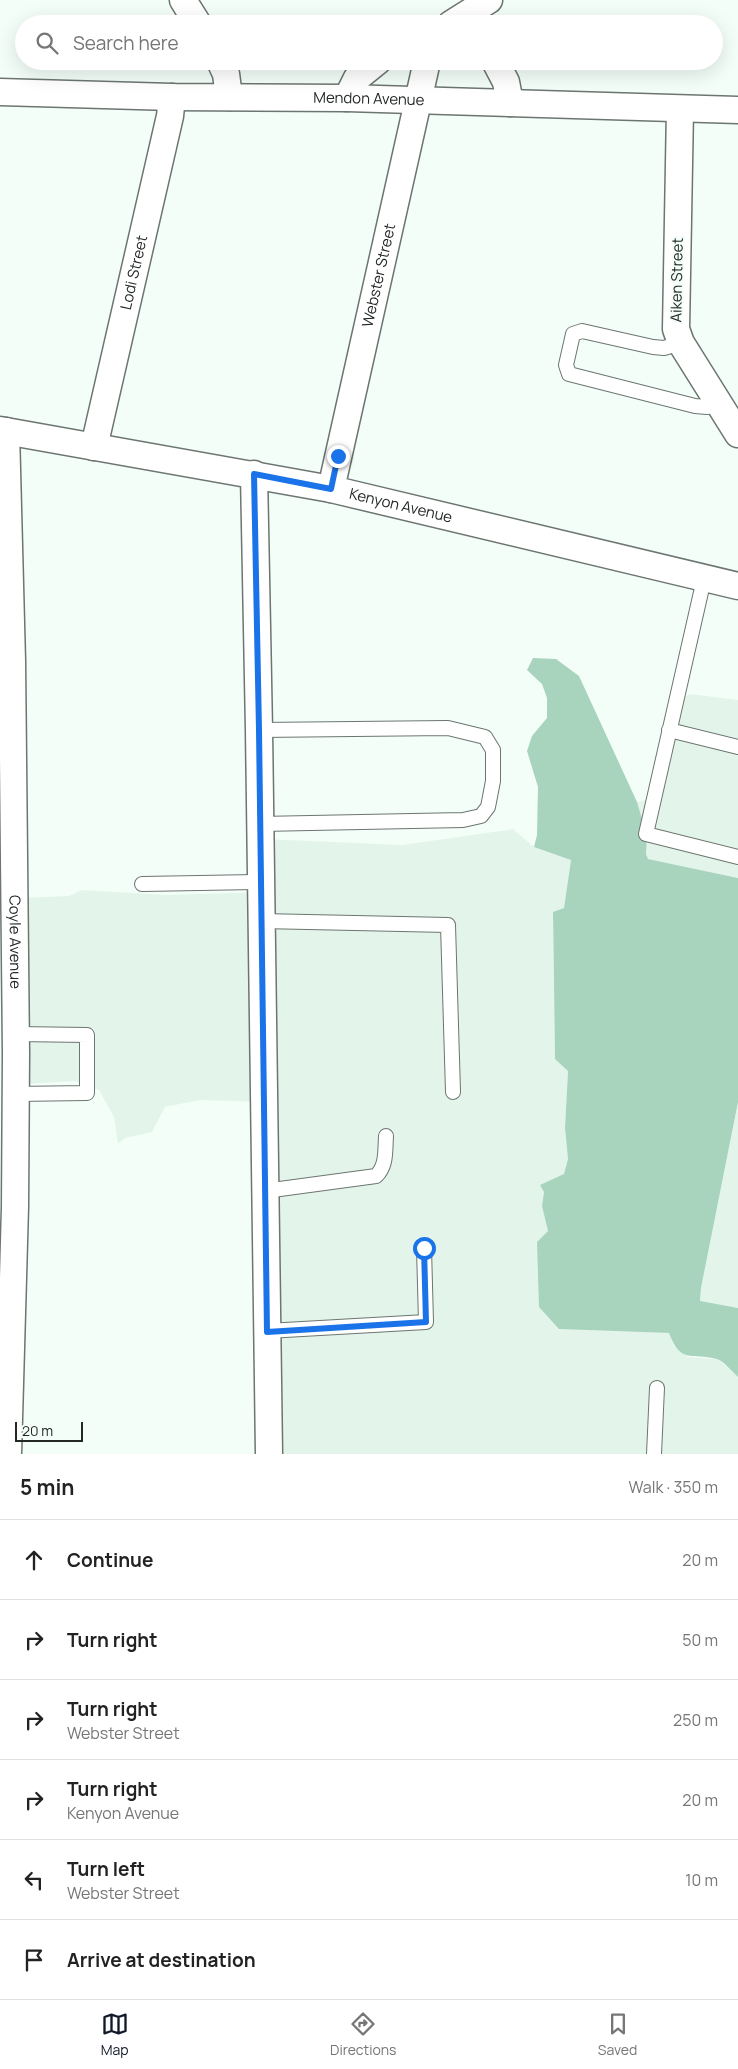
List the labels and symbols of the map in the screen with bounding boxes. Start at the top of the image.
street label: Mendon Avenue [313,87,425,110]
street label: Webster Street [357,221,400,329]
street label: Lodi Street [115,233,152,312]
street label: Aiken Street [665,237,688,323]
route end [327,445,350,468]
street label: Kenyon Avenue [347,483,455,528]
street label: Coyle Avenue [4,895,26,989]
route start [413,1237,436,1260]
scale bar [15,1419,82,1442]

